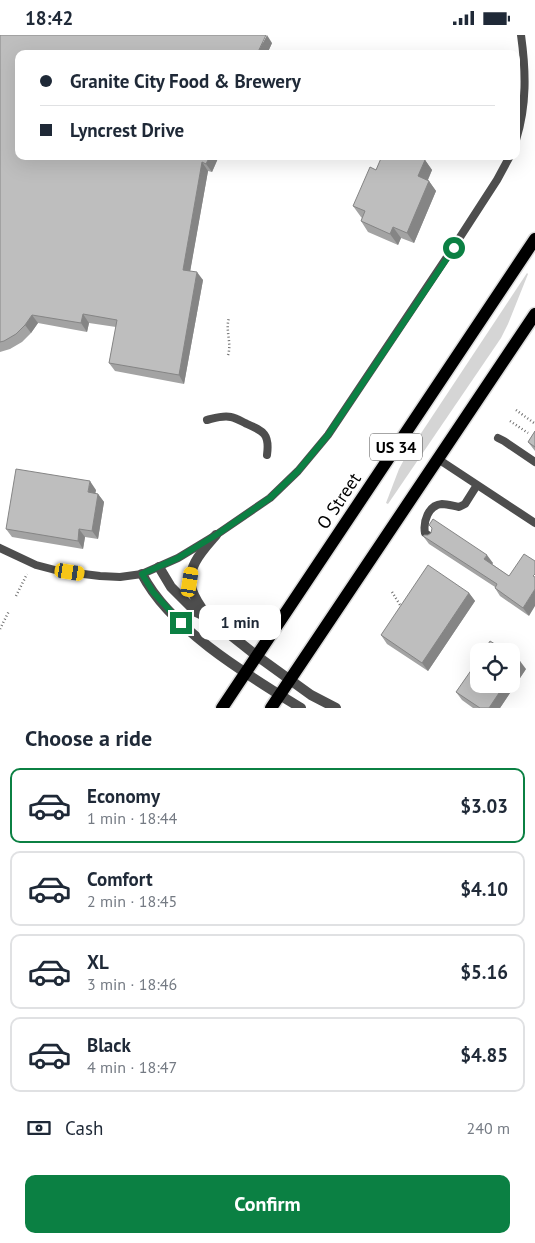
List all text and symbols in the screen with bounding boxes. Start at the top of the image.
text: 18:42 [25,6,73,30]
text: Granite City Food & Brewery [70,69,301,93]
text: Lyncrest Drive [70,118,184,142]
route start [443,237,465,259]
road number: US 34 [370,433,422,461]
street label: O Street [311,468,366,533]
car [54,562,85,582]
car [180,566,199,598]
callout: 1 min [198,605,281,641]
route end [170,612,192,634]
text: 1 min [220,612,260,632]
map controls [470,643,520,693]
button: locate [470,643,520,693]
text: Choose a ride [25,724,152,752]
icon: car [27,783,72,828]
text: Economy [87,784,160,808]
text: $3.03 [460,794,508,818]
text: 1 min · 18:44 [87,808,177,828]
icon: car [27,866,72,911]
text: Comfort [87,867,153,891]
text: $4.10 [460,877,508,901]
text: 2 min · 18:45 [87,891,177,911]
icon: car [27,949,72,994]
text: XL [87,950,109,974]
text: $5.16 [460,960,508,984]
text: 3 min · 18:46 [87,974,177,994]
icon: car [27,1032,72,1077]
text: Black [87,1033,131,1057]
text: $4.85 [460,1043,508,1067]
text: 4 min · 18:47 [87,1057,177,1077]
icon: cash [25,1114,53,1142]
text: Cash [65,1116,103,1140]
text: 240 m [467,1118,510,1138]
button: Confirm [25,1175,510,1233]

